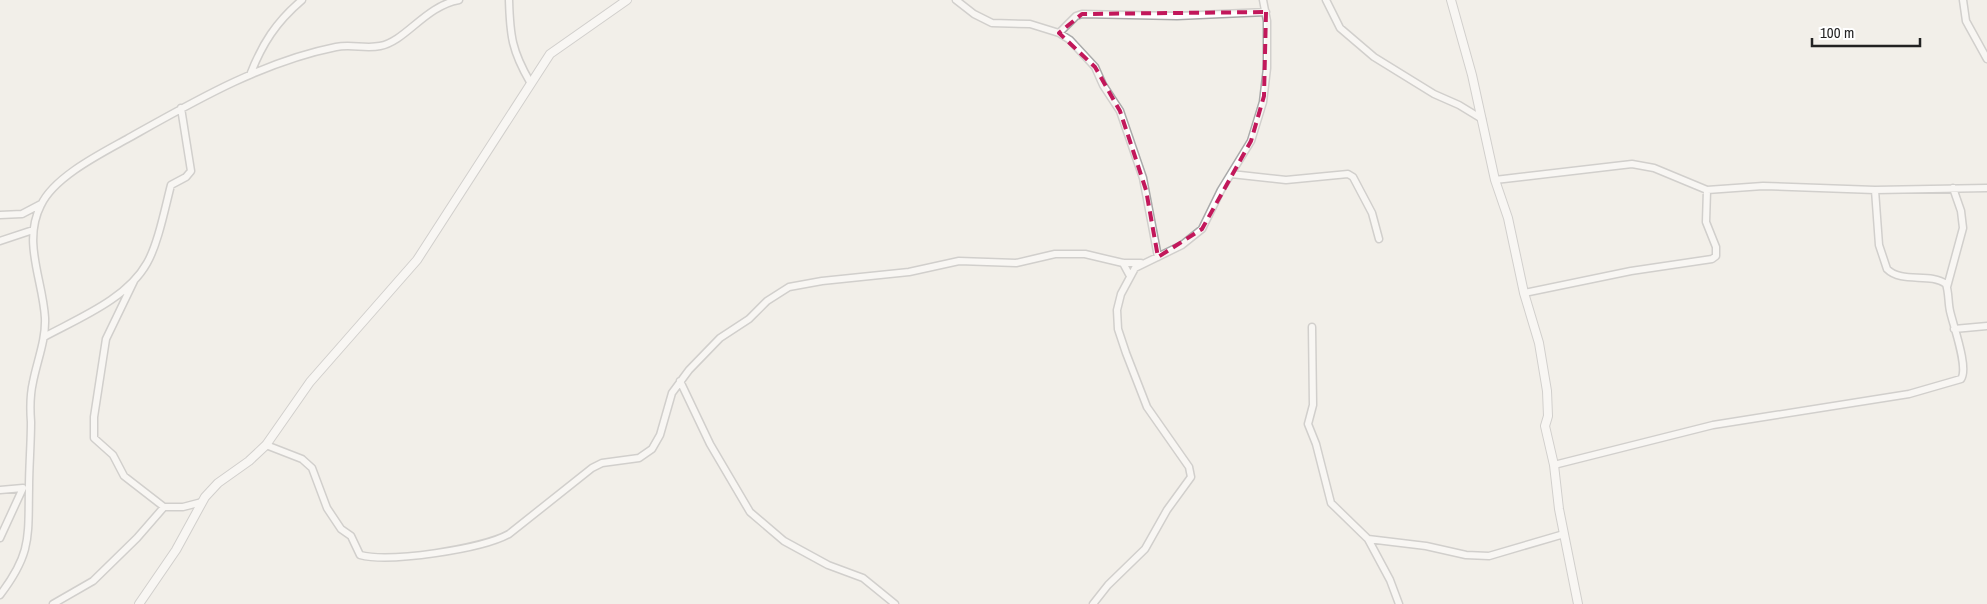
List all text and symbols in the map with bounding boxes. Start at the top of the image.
scale bar [1812,15,1920,47]
text: 100 m [1820,22,1854,43]

